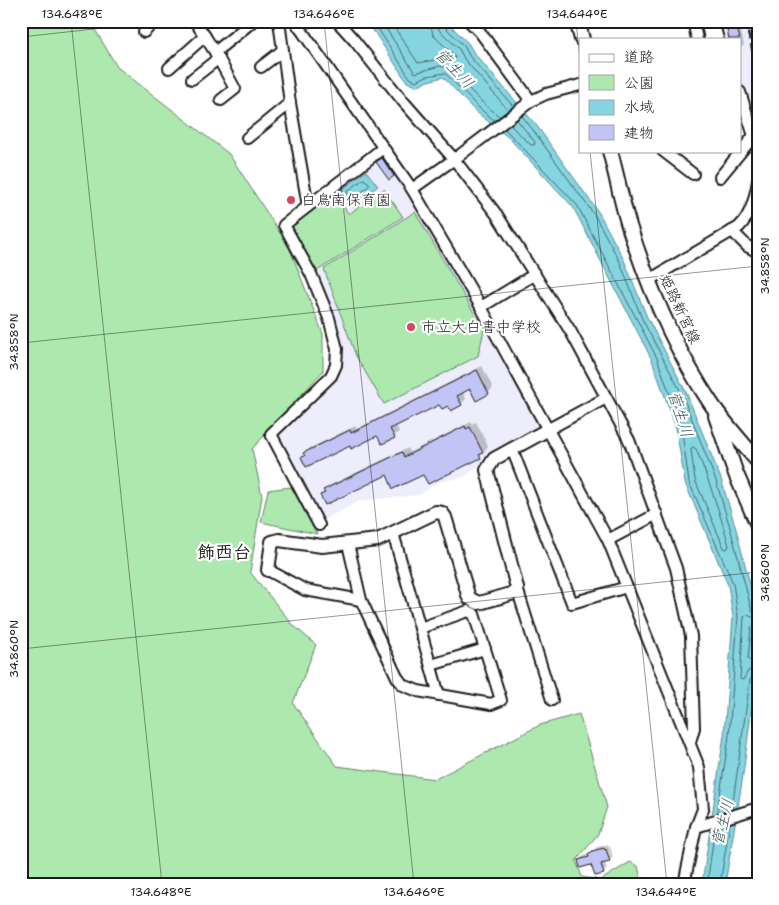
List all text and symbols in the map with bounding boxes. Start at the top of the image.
text: 134.648°E [41,6,103,22]
text: 134.646°E [293,6,355,22]
text: 134.644°E [546,6,608,22]
legend [579,38,742,152]
water label: 菅生川 [431,44,479,93]
text: 道路 [624,47,654,67]
text: 公園 [624,73,654,93]
text: 水域 [624,97,654,117]
text: 建物 [624,123,654,143]
place label: 白鳥南保育園 [301,190,391,210]
marker: 白鳥南保育園 [285,194,297,206]
text: 34.858°N [757,237,773,295]
street label: 姫路新宮線 [655,271,705,347]
text: 34.858°N [6,313,22,371]
place label: 市立大白書中学校 [421,317,541,337]
marker: 市立大白書中学校 [405,321,417,333]
water label: 菅生川 [663,388,698,440]
district label: 飾西台 [197,540,251,564]
text: 34.860°N [757,544,773,602]
text: 34.860°N [6,620,22,678]
water label: 菅生川 [706,796,738,848]
text: 134.648°E [130,884,192,900]
text: 134.646°E [383,884,445,900]
text: 134.644°E [635,884,697,900]

